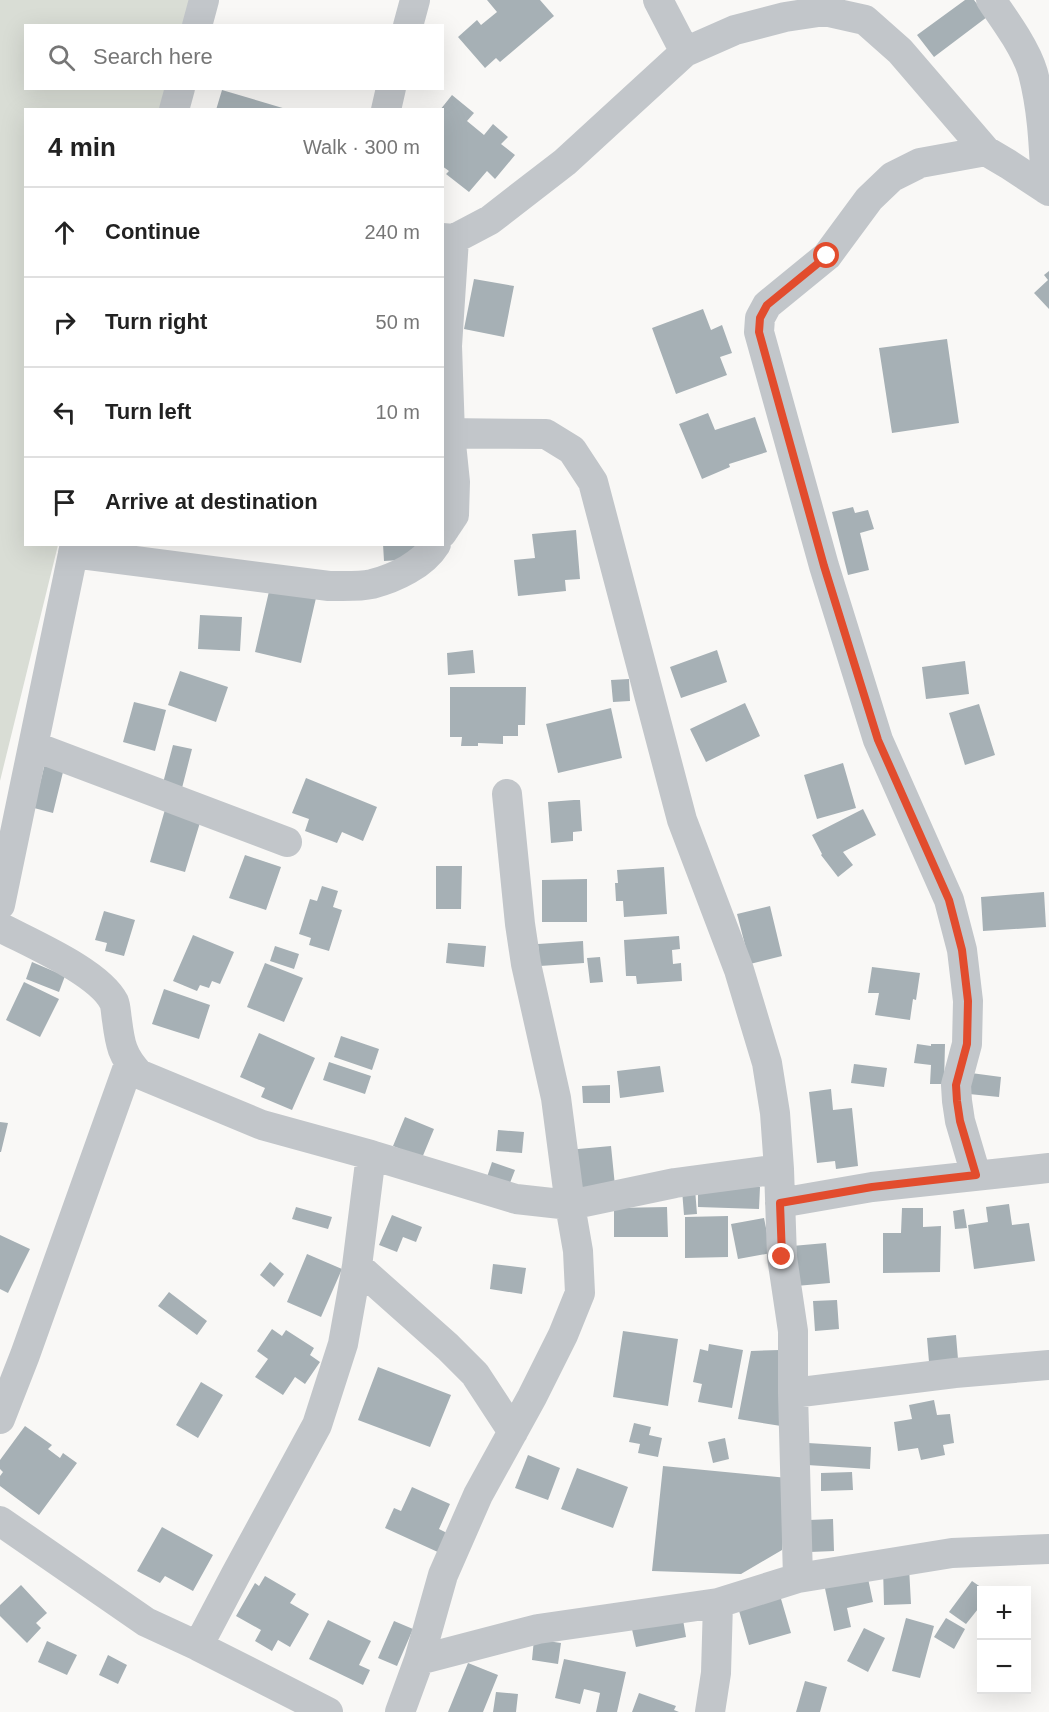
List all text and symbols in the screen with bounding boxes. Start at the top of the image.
search box [24,24,444,90]
icon: search [45,41,78,74]
text: Search here [93,44,213,69]
text: 4 min [48,132,116,162]
text: Walk · 300 m [303,136,420,158]
icon: ahead [48,216,81,249]
text: Continue [105,219,200,244]
text: 240 m [364,221,420,243]
route start [813,242,839,268]
icon: right [48,306,81,339]
text: Turn right [105,309,207,334]
text: 50 m [376,311,420,333]
icon: left [48,396,81,429]
text: Turn left [105,399,191,424]
text: 10 m [376,401,420,423]
icon: arrive [48,486,81,519]
text: Arrive at destination [105,489,318,514]
route end [768,1243,794,1269]
map controls [977,1586,1031,1694]
button: + [977,1586,1031,1640]
button: − [977,1640,1031,1694]

